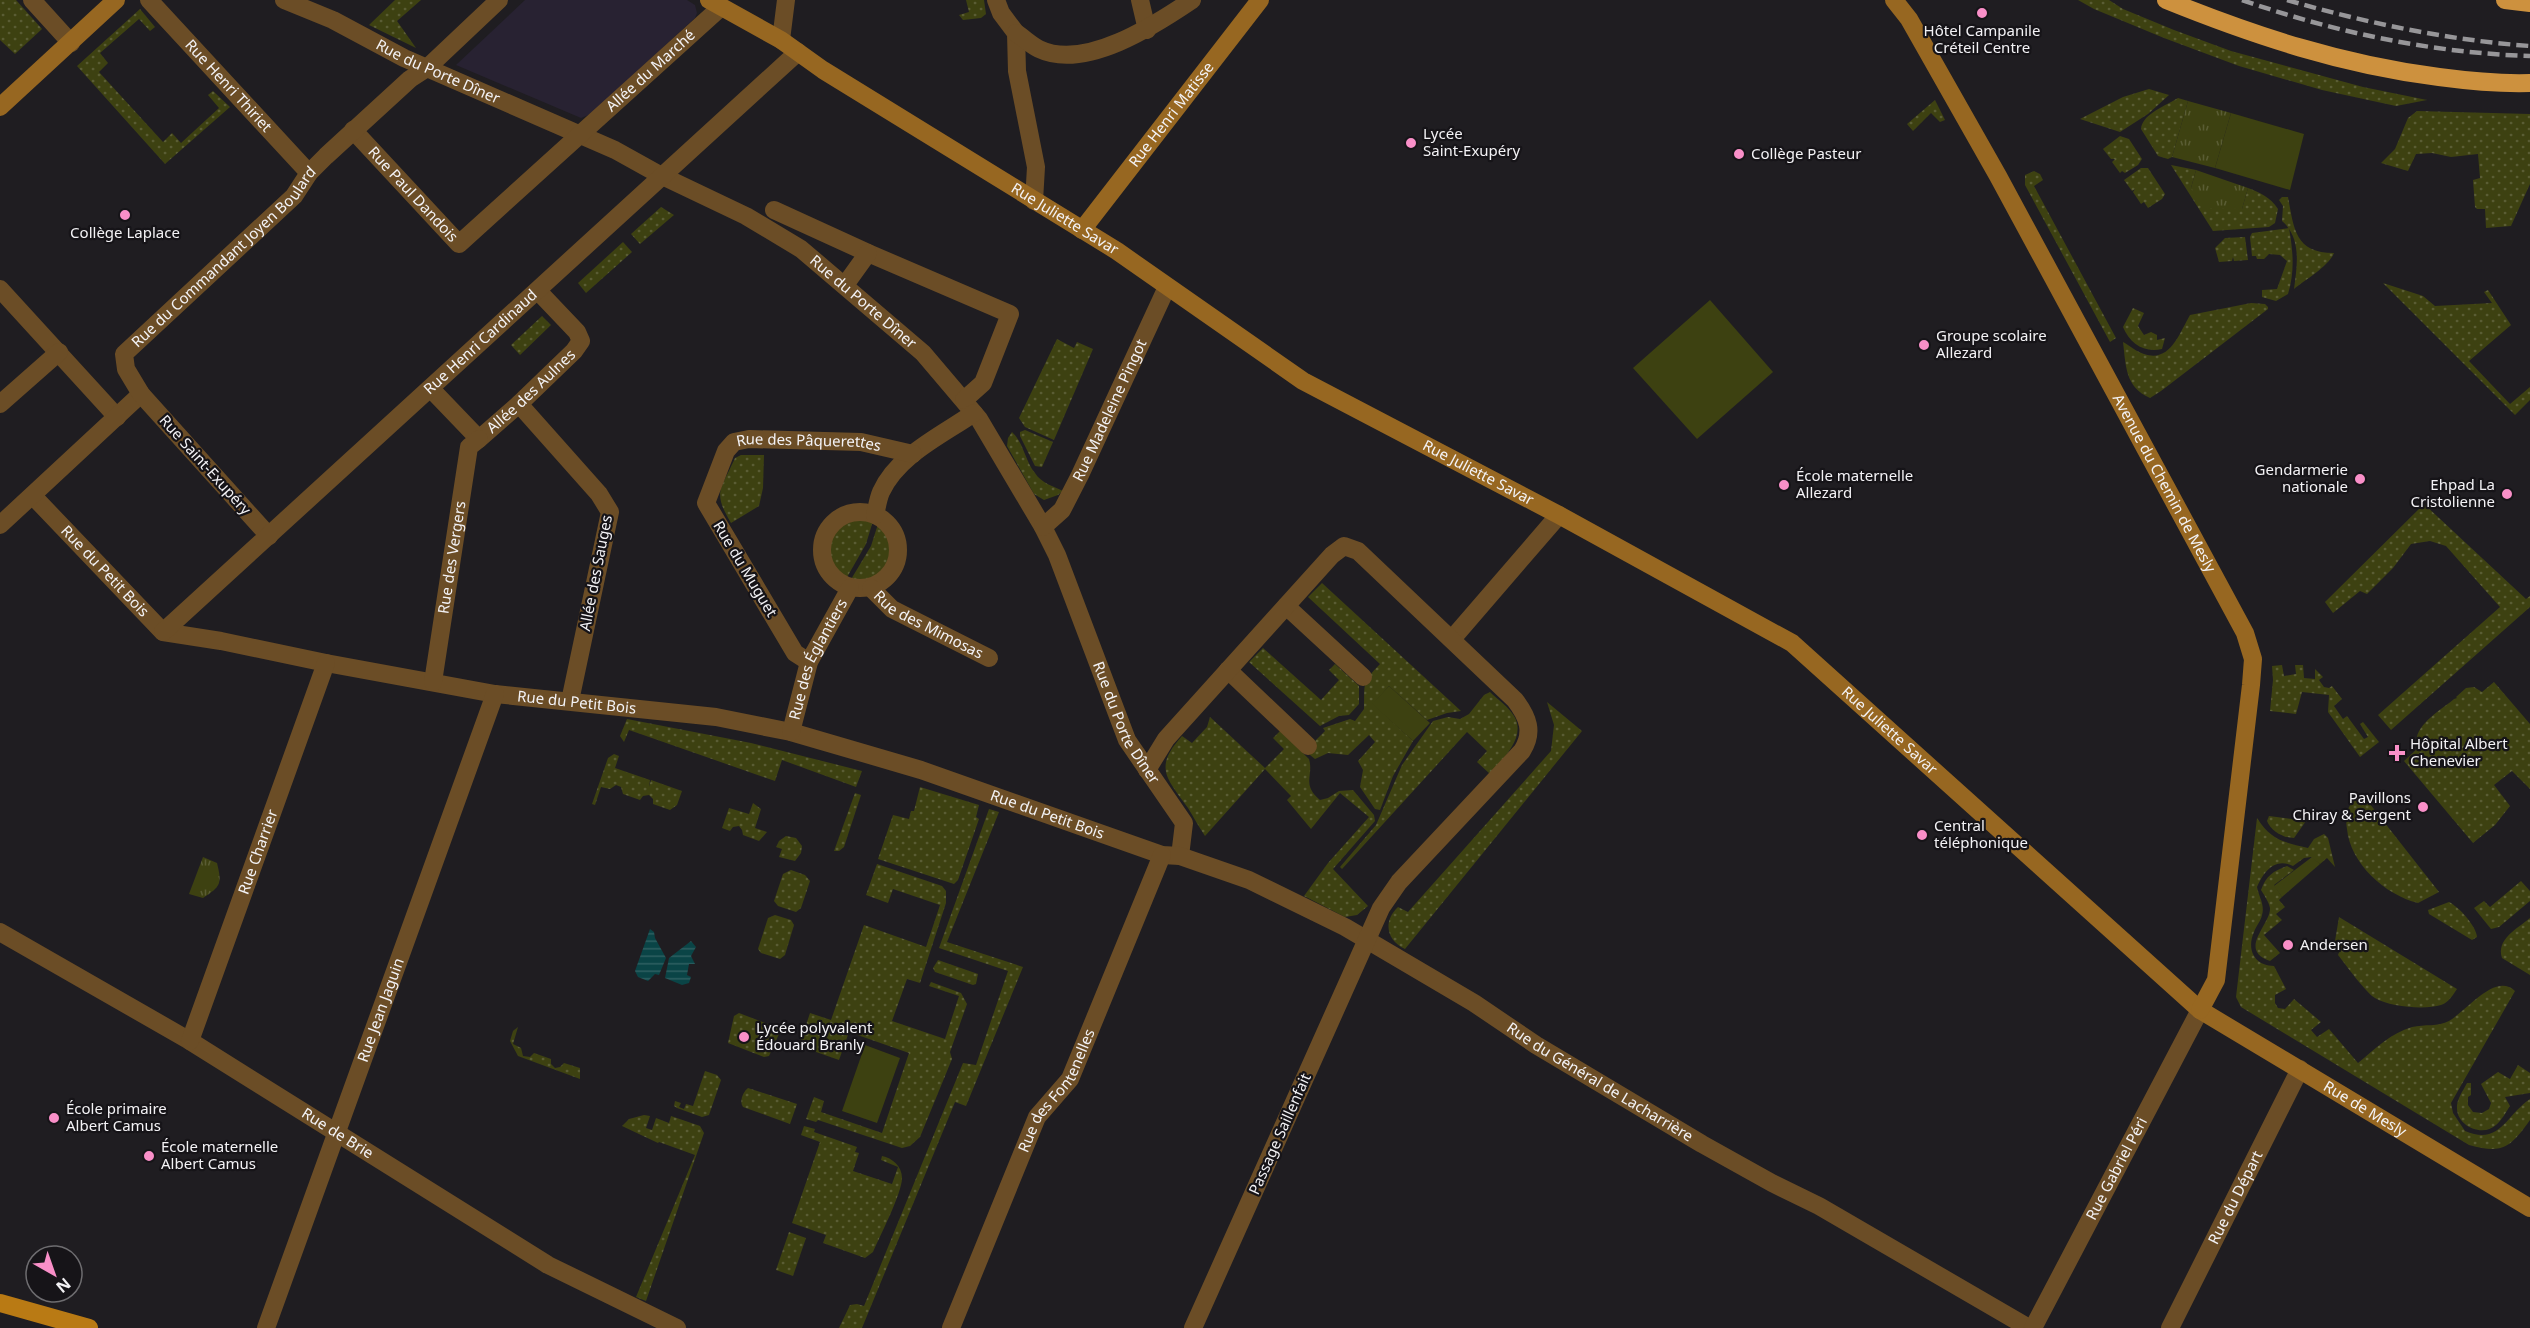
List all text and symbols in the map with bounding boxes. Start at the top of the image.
marker: Hôtel Campanile Créteil Centre [1975,6,1989,20]
place label: Hôtel Campanile Créteil Centre [1924,20,2040,57]
street label: Allée du Marché [601,25,699,115]
street label: Rue du Porte Dîner [373,34,503,108]
street label: Rue Henri Thiriet [181,35,277,136]
street label: Rue Henri Matisse [1123,57,1218,171]
place label: Lycée Saint-Exupéry [1423,123,1520,160]
marker: Lycée Saint-Exupéry [1404,136,1418,150]
street label: Rue Paul Dandois [364,142,463,246]
place label: Collège Pasteur [1751,143,1861,163]
marker: Collège Pasteur [1732,147,1746,161]
street label: Rue du Commandant Joyen Boulard [127,161,320,351]
street label: Rue Juliette Savar [1008,177,1123,259]
marker: Collège Laplace [118,208,132,222]
place label: Collège Laplace [70,222,180,242]
street label: Rue du Porte Dîner [806,250,921,352]
street label: Rue Henri Cardinaud [419,284,541,398]
place label: Groupe scolaire Allezard [1936,325,2047,362]
street label: Rue Madeleine Pingot [1067,335,1151,485]
marker: Groupe scolaire Allezard [1917,338,1931,352]
street label: Allée des Aulnes [482,344,579,437]
street label: Avenue du Chemin de Mesly [2109,390,2221,576]
street label: Rue Saint-Exupéry [155,410,256,519]
street label: Rue des Pâquerettes [734,428,883,455]
street label: Rue Juliette Savar [1420,435,1538,509]
place label: Gendarmerie nationale [2255,459,2348,496]
place label: École maternelle Allezard [1796,465,1913,502]
marker: Gendarmerie nationale [2353,472,2367,486]
place label: Ehpad La Cristolienne [2411,474,2495,511]
marker: École maternelle Allezard [1777,478,1791,492]
marker: Ehpad La Cristolienne [2500,487,2514,501]
street label: Rue des Vergers [433,499,470,615]
street label: Allée des Sauges [574,513,616,632]
street label: Rue du Muguet [709,517,783,621]
street label: Rue du Petit Bois [57,520,154,621]
street label: Rue des Mimosas [870,585,987,663]
street label: Rue des Églantiers [784,595,851,722]
street label: Rue du Porte Dîner [1089,658,1165,787]
street label: Rue Juliette Savar [1838,681,1942,778]
street label: Rue du Petit Bois [516,685,637,718]
place label: Hôpital Albert Chenevier [2410,733,2508,770]
marker: Hôpital Albert Chenevier [2388,744,2406,762]
street label: Rue du Petit Bois [988,784,1107,843]
place label: Pavillons Chiray & Sergent [2293,787,2412,824]
marker: Pavillons Chiray & Sergent [2416,800,2430,814]
street label: Rue Charrier [233,806,282,897]
place label: Central téléphonique [1934,815,2028,852]
marker: Central téléphonique [1915,828,1929,842]
place label: Andersen [2300,934,2368,954]
marker: Andersen [2281,938,2295,952]
street label: Rue Jean Jaguin [352,955,408,1065]
place label: Lycée polyvalent Édouard Branly [756,1017,873,1054]
street label: Rue du Général de Lacharrière [1503,1017,1697,1146]
street label: Rue des Fontenelles [1013,1026,1099,1155]
marker: Lycée polyvalent Édouard Branly [737,1030,751,1044]
street label: Passage Saillenfait [1243,1069,1315,1197]
street label: Rue de Mesly [2320,1075,2411,1141]
place label: École primaire Albert Camus [66,1098,167,1135]
street label: Rue de Brie [298,1102,378,1162]
marker: École primaire Albert Camus [47,1111,61,1125]
street label: Rue Gabriel Péri [2081,1113,2151,1223]
place label: École maternelle Albert Camus [161,1136,278,1173]
street label: Rue du Départ [2203,1146,2267,1247]
marker: École maternelle Albert Camus [142,1149,156,1163]
north arrow [24,1244,84,1304]
text: N [52,1273,76,1298]

